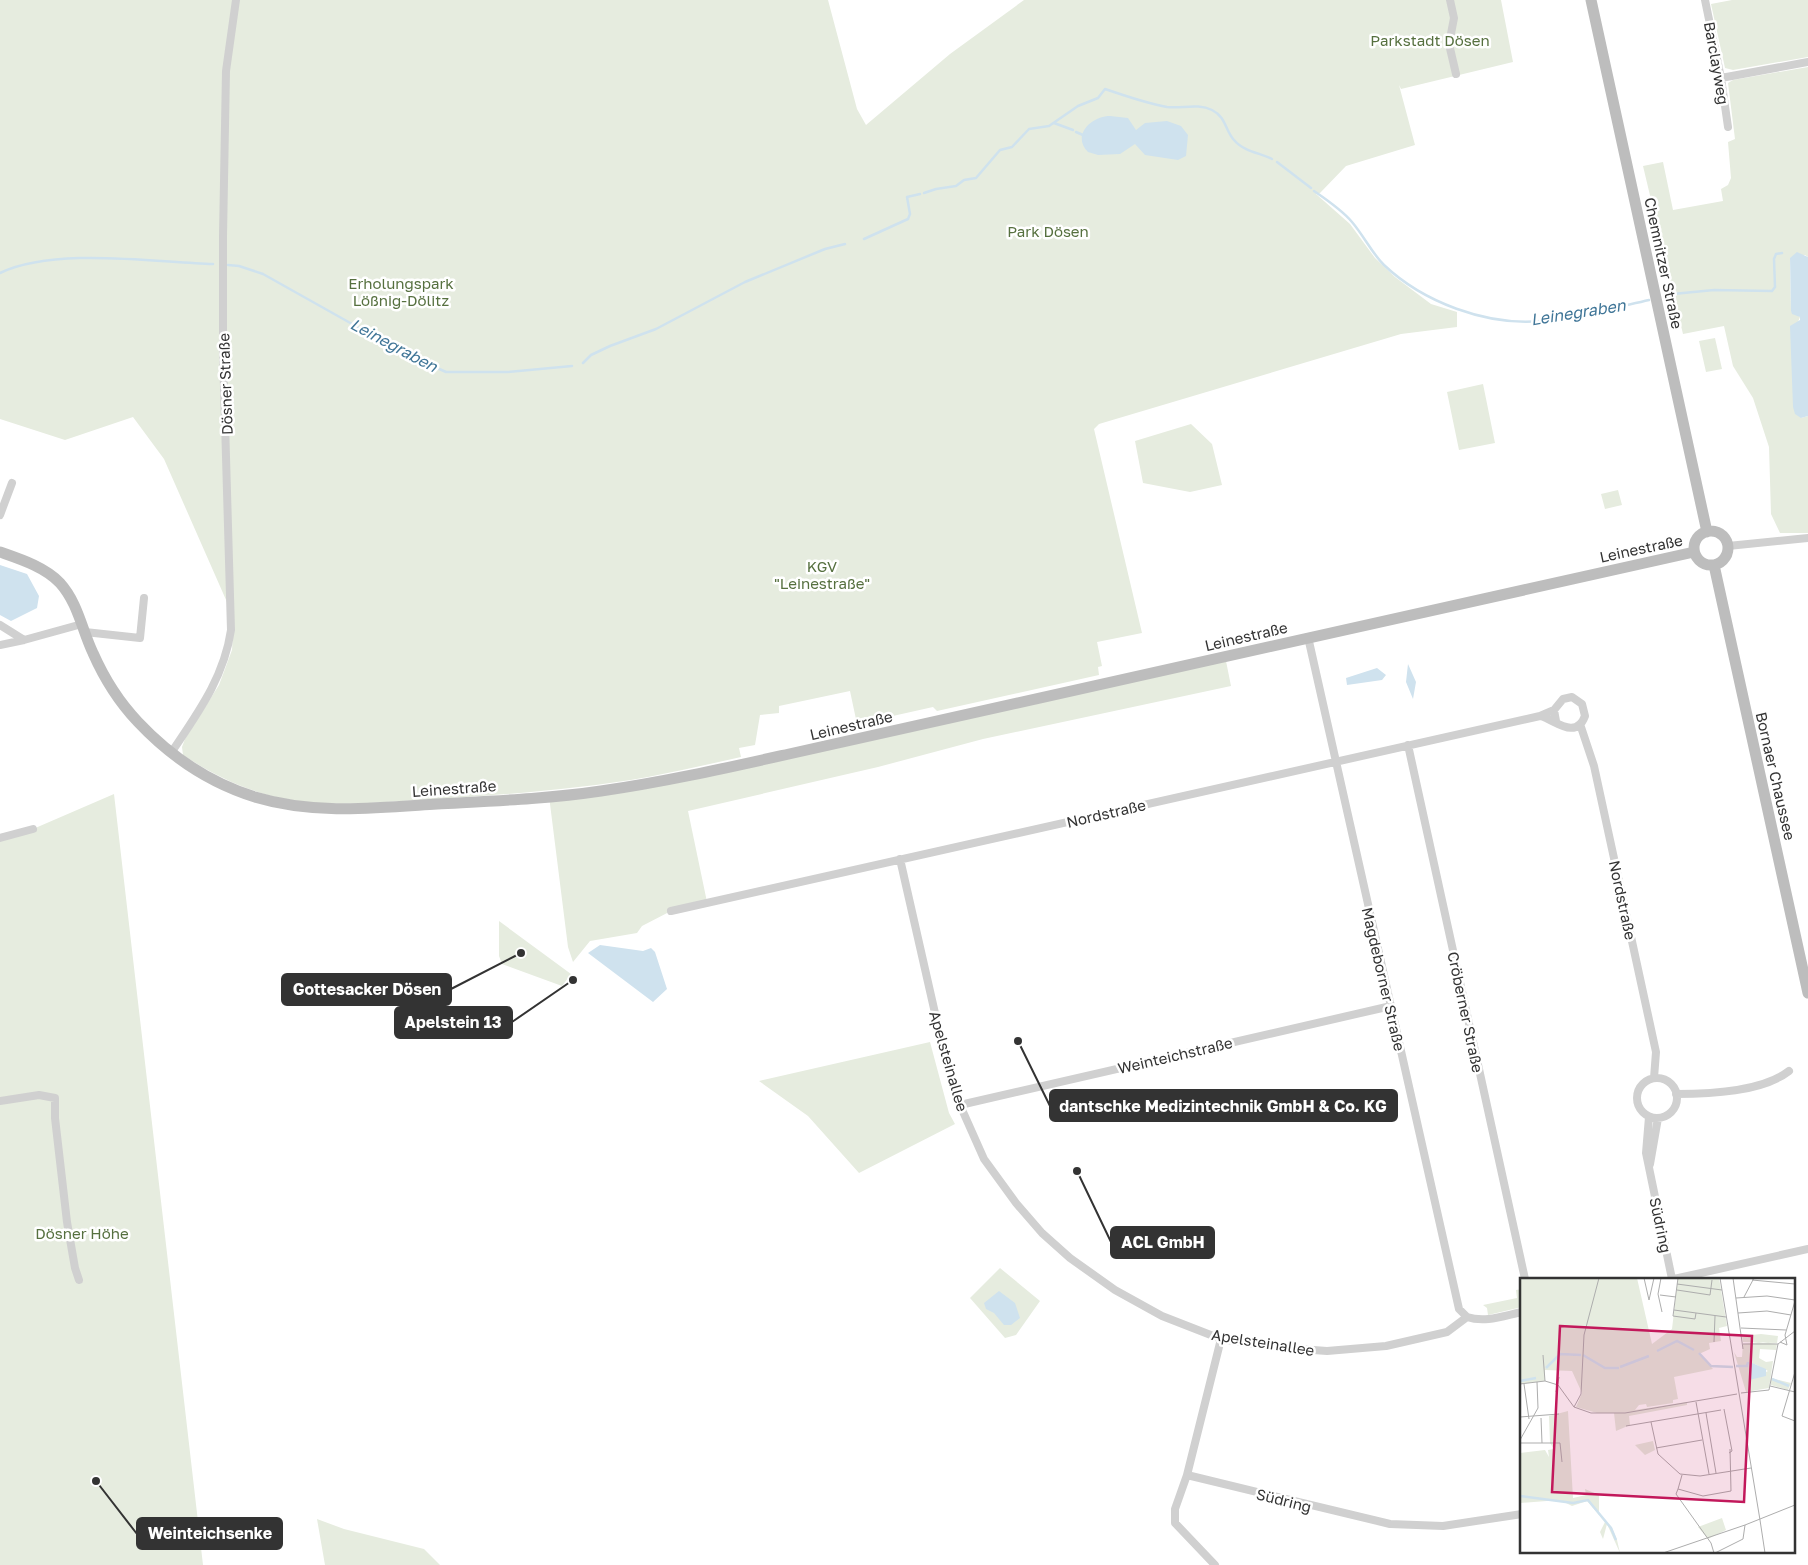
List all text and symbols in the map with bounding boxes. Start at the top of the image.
street label: Barclayweg [1701,20,1733,106]
park label: Parkstadt Dösen [1370,31,1490,49]
street label: Chemnitzer Straße [1641,196,1687,331]
park label: Park Dösen [1007,222,1089,240]
park label: Erholungspark Lößnig-Dölitz [348,274,454,309]
water label: Leinegraben [1529,294,1628,329]
water label: Leinegraben [347,314,442,377]
street label: Dösner Straße [214,332,236,435]
street label: Leinestraße [1598,530,1685,566]
park label: KGV "Leinestraße" [774,557,870,592]
street label: Leinestraße [1203,618,1290,654]
street label: Leinestraße [808,707,895,743]
street label: Bornaer Chaussee [1752,710,1800,842]
street label: Leinestraße [411,776,497,800]
street label: Nordstraße [1065,795,1148,831]
street label: Nordstraße [1606,859,1640,942]
street label: Magdeborner Straße [1359,905,1409,1053]
street label: Cröberner Straße [1444,950,1488,1074]
callout: Gottesacker Dösen [282,974,451,1005]
text: Gottesacker Dösen [293,979,441,999]
callout: Apelstein 13 [395,1007,512,1038]
street label: Apelsteinallee [926,1009,972,1114]
text: Apelstein 13 [405,1012,502,1032]
street label: Weinteichstraße [1116,1033,1234,1077]
callout: dantschke Medizintechnik GmbH & Co. KG [1050,1090,1397,1121]
text: dantschke Medizintechnik GmbH & Co. KG [1059,1096,1387,1116]
street label: Südring [1646,1196,1676,1254]
park label: Dösner Höhe [35,1224,129,1242]
callout: ACL GmbH [1111,1227,1214,1258]
text: ACL GmbH [1121,1232,1205,1252]
inset map [1520,1278,1796,1552]
street label: Apelsteinallee [1210,1325,1316,1359]
street label: Südring [1255,1484,1313,1516]
callout: Weinteichsenke [137,1518,282,1549]
text: Weinteichsenke [148,1523,272,1543]

